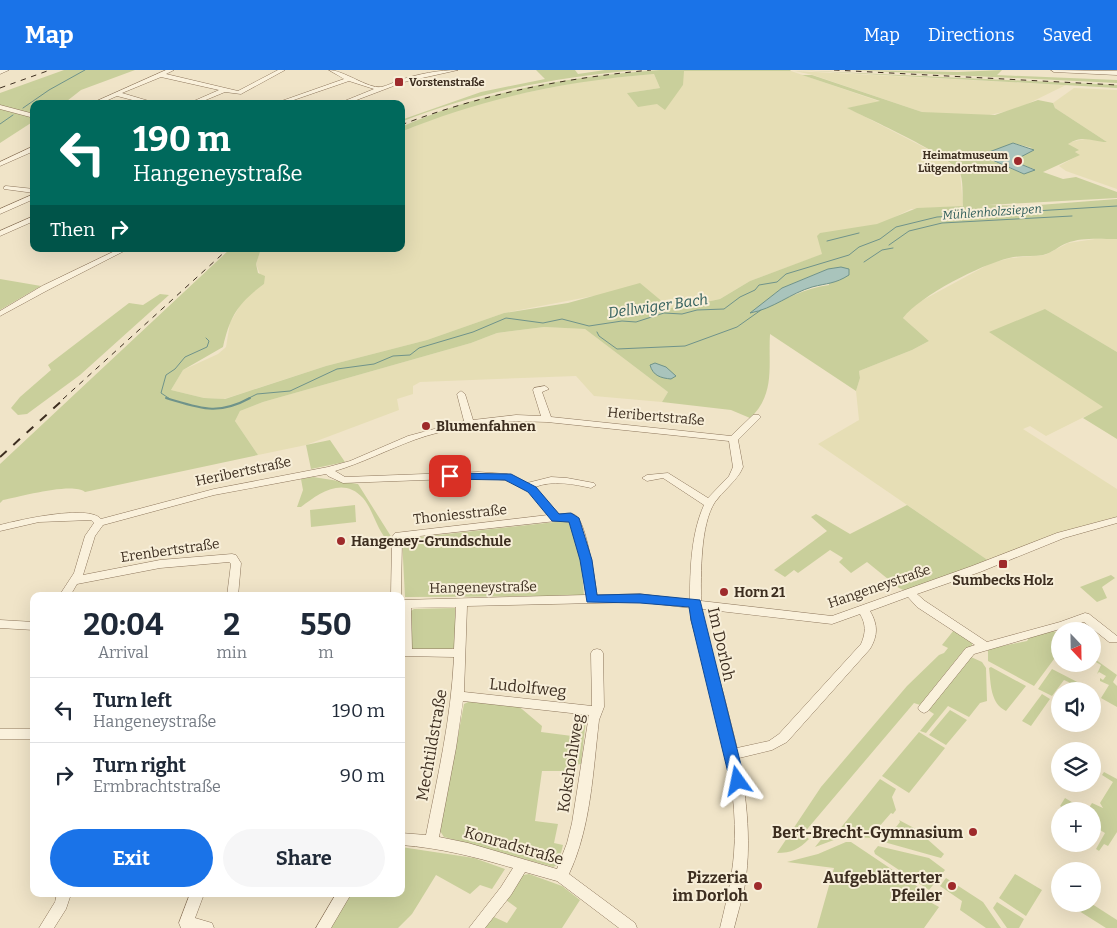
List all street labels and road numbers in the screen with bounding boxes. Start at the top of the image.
street label: Heribertstraße [607,404,705,429]
street label: Heribertstraße [194,453,293,490]
street label: Thoniesstraße [412,501,508,528]
street label: Erenbertstraße [120,535,221,566]
street label: Hangeneystraße [825,561,933,612]
street label: Hangeneystraße [429,578,537,597]
street label: Im Dorloh [704,605,739,683]
street label: Ludolfweg [488,674,568,701]
street label: Mechtildstraße [412,688,451,802]
street label: Kokshohlweg [553,712,588,814]
street label: Konradstraße [462,822,566,869]

